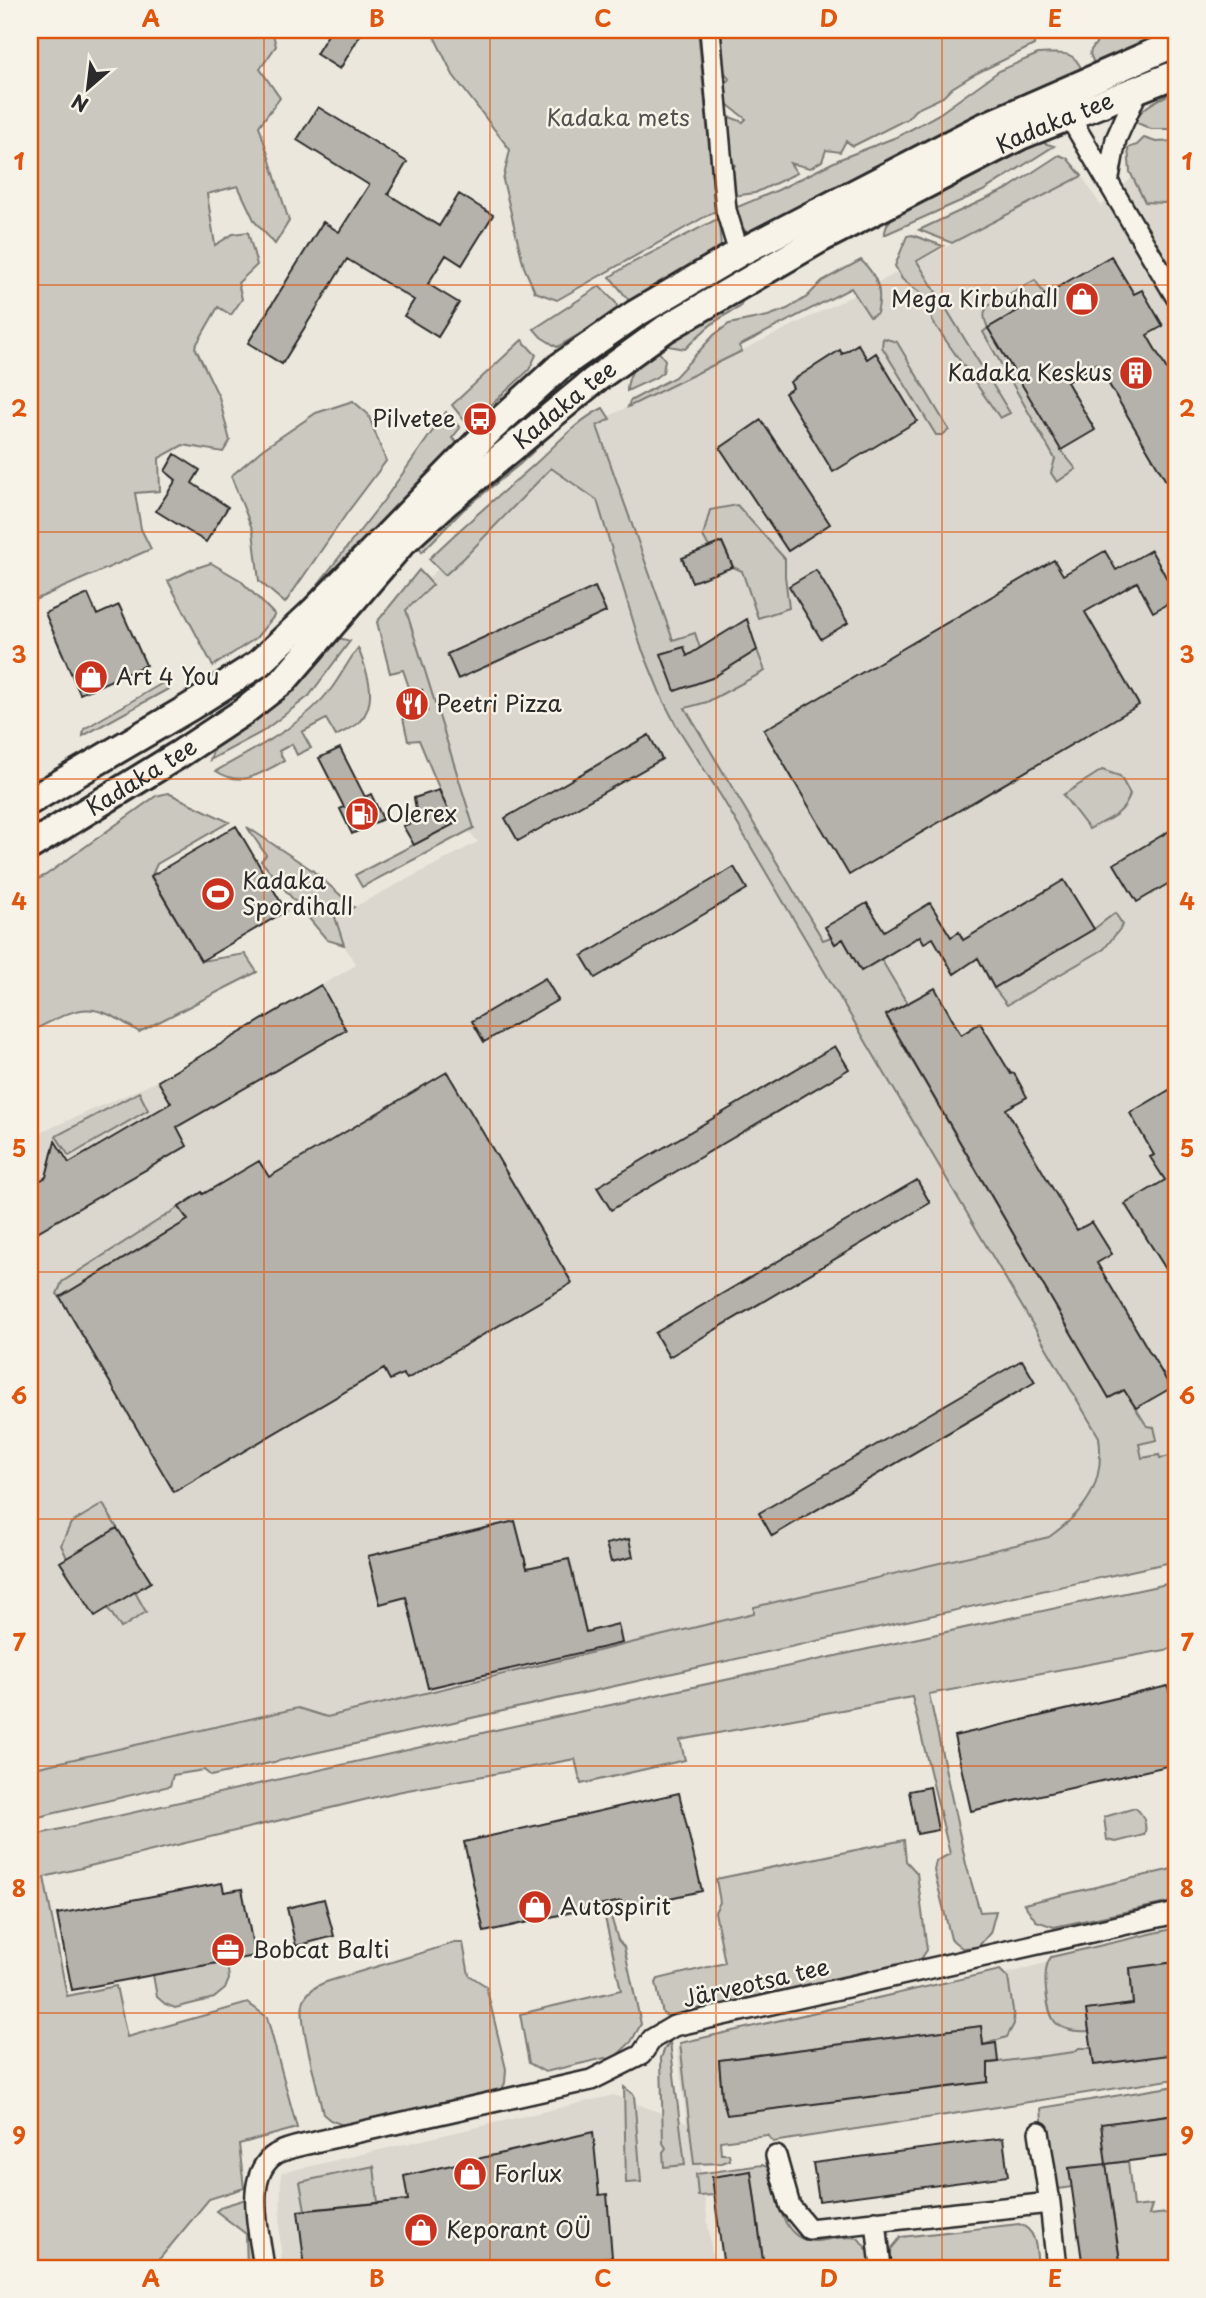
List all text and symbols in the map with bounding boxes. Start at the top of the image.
text: A [142,0,160,35]
text: B [369,0,385,35]
text: C [594,0,612,35]
text: D [820,0,838,35]
text: E [1048,0,1062,35]
north arrow [52,52,122,122]
street label: Kadaka tee [989,82,1118,162]
text: N [66,88,93,120]
park label: Kadaka mets [546,99,690,134]
text: 1 [14,143,25,178]
text: 1 [1182,143,1193,178]
place label: Mega Kirbuhall [891,280,1058,315]
shop icon: Mega Kirbuhall [1063,280,1101,318]
street label: Kadaka tee [504,351,623,457]
place label: Kadaka Keskus [947,354,1112,389]
building icon: Kadaka Keskus [1117,354,1155,392]
text: 2 [11,390,27,425]
text: 2 [1179,390,1195,425]
place label: Pilvetee [372,400,456,435]
bus stop icon: Pilvetee [461,400,499,438]
text: 3 [11,636,27,671]
text: 3 [1179,636,1195,671]
shop icon: Art 4 You [72,658,110,696]
place label: Art 4 You [116,658,219,693]
restaurant icon: Peetri Pizza [393,685,431,723]
place label: Peetri Pizza [436,685,563,720]
street label: Kadaka tee [78,728,203,824]
fuel station icon: Olerex [343,795,381,833]
place label: Olerex [386,795,457,830]
place label: Kadaka Spordihall [242,862,353,923]
sports icon: Kadaka Spordihall [199,875,237,913]
text: 4 [11,883,27,918]
text: 4 [1179,883,1195,918]
text: 5 [12,1130,26,1165]
text: 5 [1180,1130,1194,1165]
text: 6 [11,1377,27,1412]
text: 6 [1179,1377,1195,1412]
text: 7 [12,1624,26,1659]
text: 7 [1180,1624,1194,1659]
text: 8 [12,1870,26,1905]
text: 8 [1180,1870,1194,1905]
shop icon: Autospirit [516,1888,554,1926]
place label: Autospirit [560,1888,671,1923]
office icon: Bobcat Balti [209,1931,247,1969]
place label: Bobcat Balti [252,1931,390,1966]
street label: Järveotsa tee [679,1948,832,2015]
text: 9 [12,2117,26,2152]
text: 9 [1180,2117,1194,2152]
shop icon: Forlux [451,2155,489,2193]
place label: Forlux [494,2155,562,2190]
shop icon: Keporant OÜ [402,2211,440,2249]
place label: Keporant OÜ [446,2211,591,2246]
text: A [142,2260,160,2295]
text: B [369,2260,385,2295]
text: C [594,2260,612,2295]
text: D [820,2260,838,2295]
text: E [1048,2260,1062,2295]

